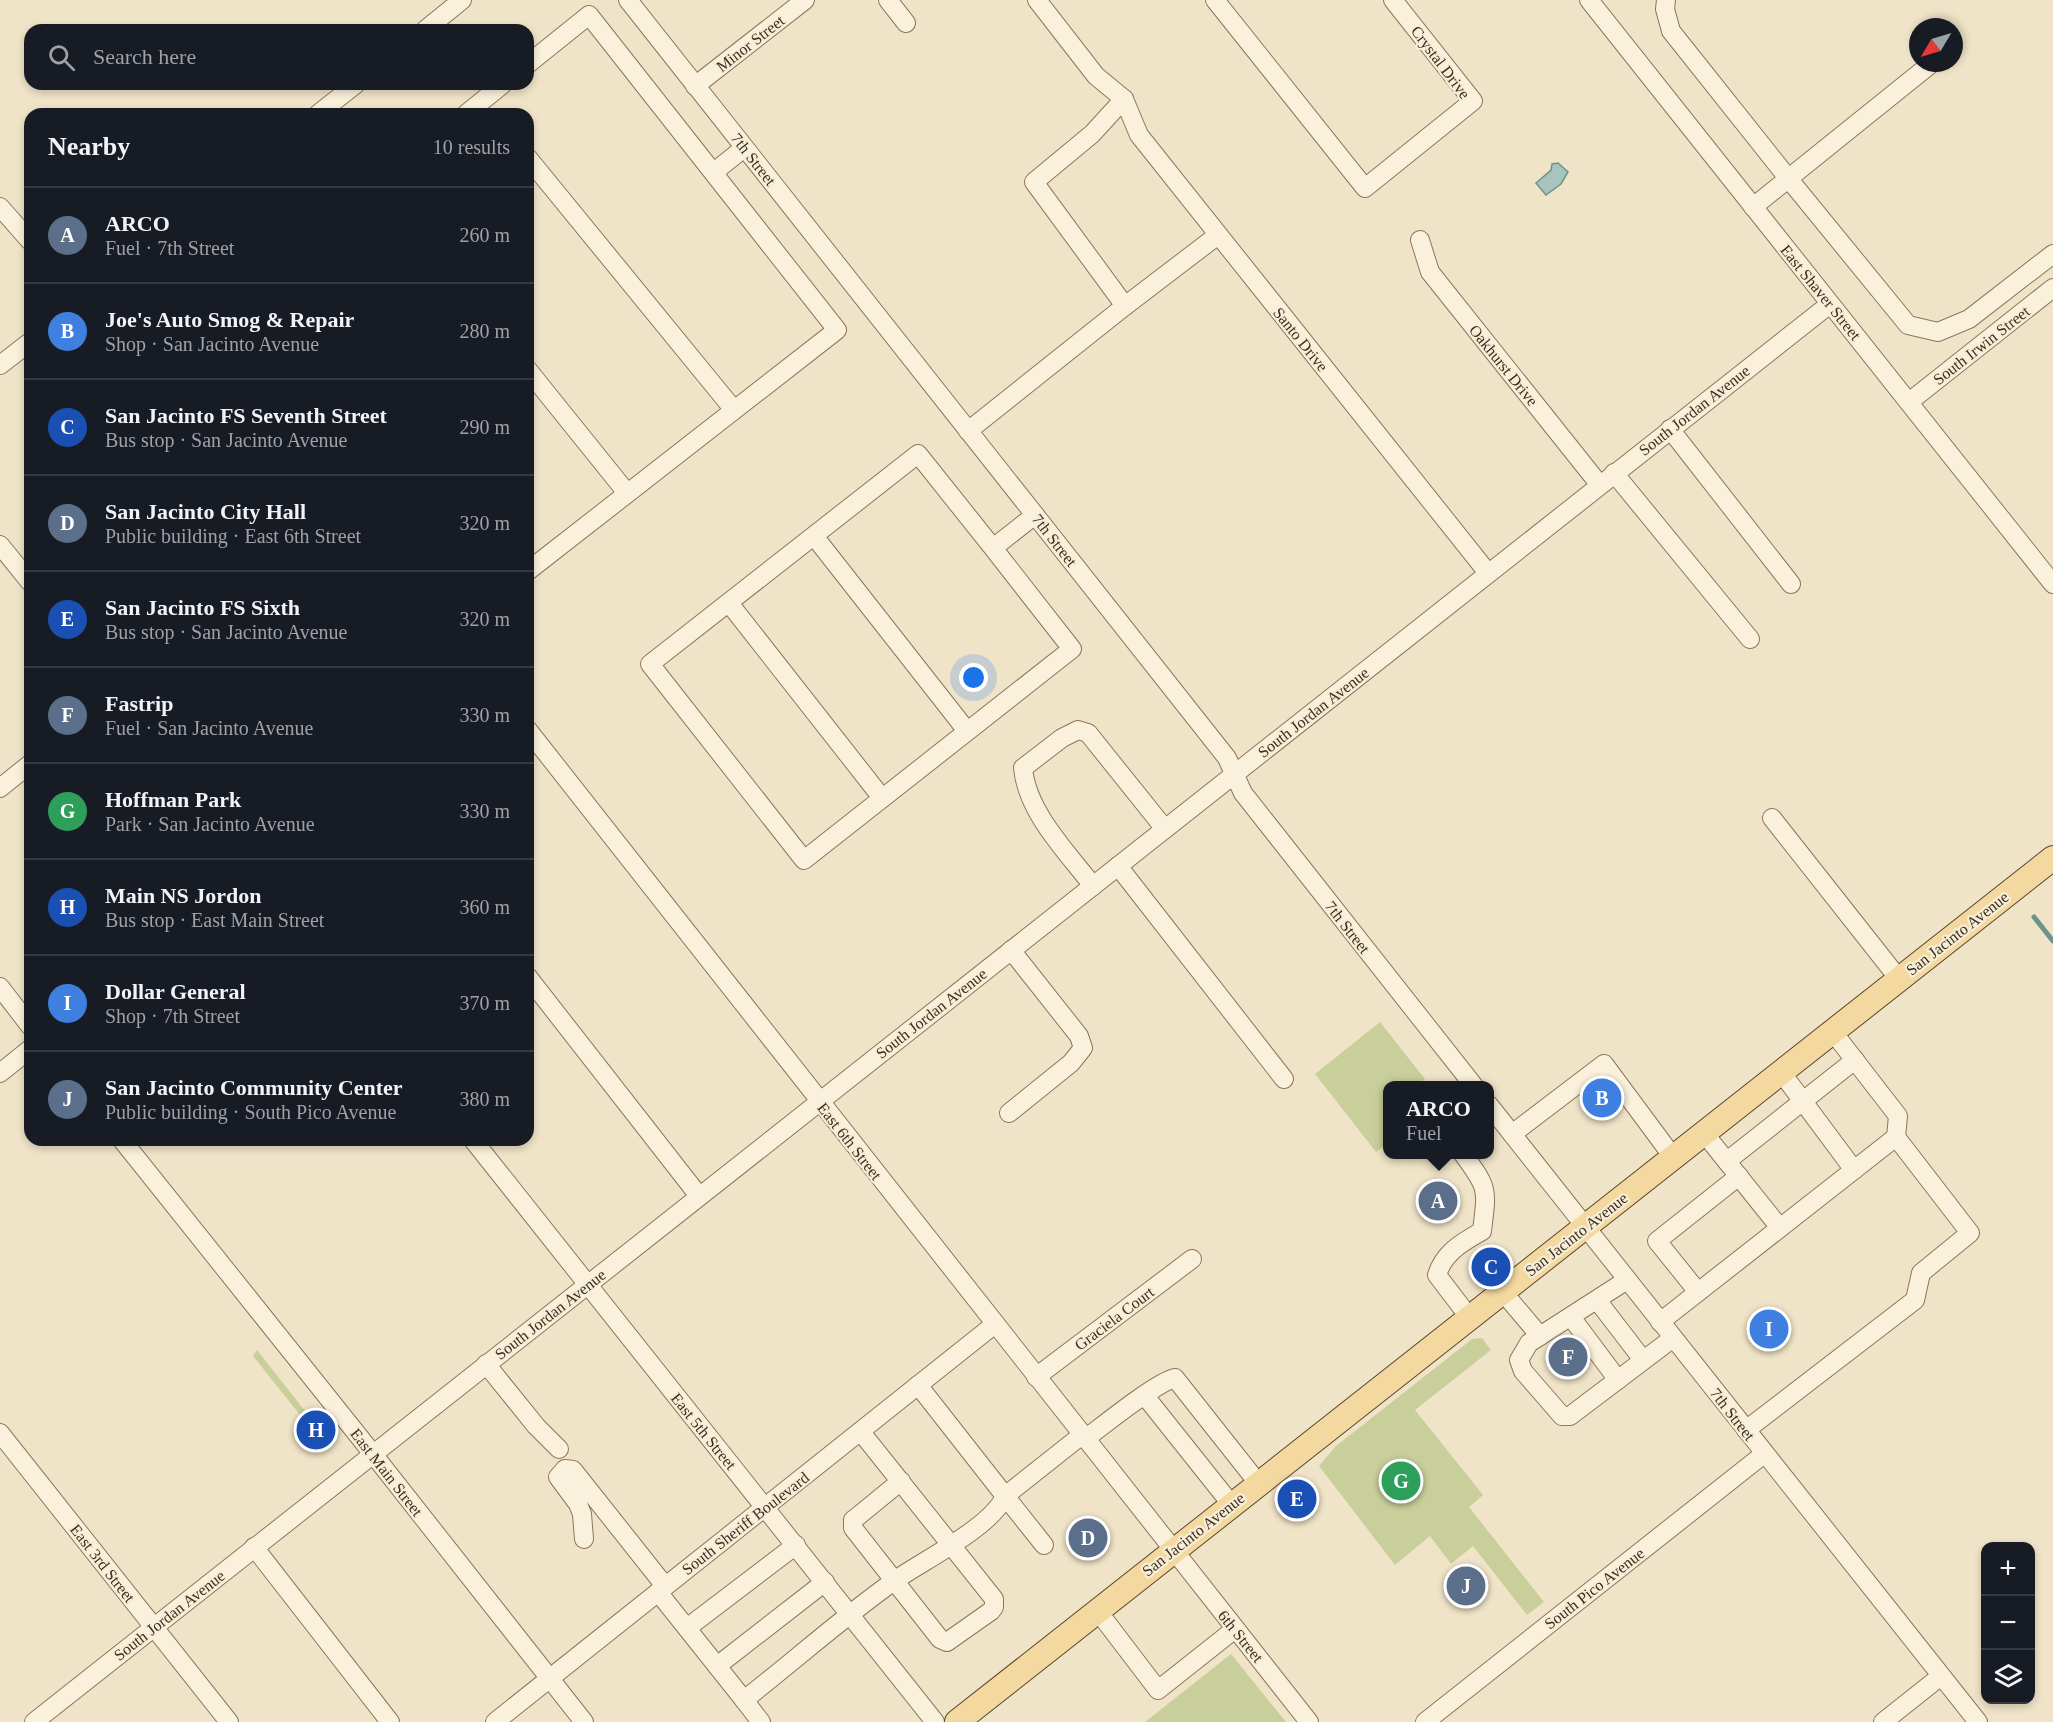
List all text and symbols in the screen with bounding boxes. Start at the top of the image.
street label: Minor Street [713,11,788,75]
north arrow [1909,18,1963,72]
street label: Crystal Drive [1407,23,1473,103]
search box [24,24,534,90]
icon: search [45,41,78,74]
text: Search here [93,44,196,69]
street label: 7th Street [728,130,780,189]
text: Nearby [48,132,130,161]
text: 10 results [433,136,510,158]
text: ARCO [105,211,170,236]
text: A [60,224,75,246]
text: 260 m [459,224,510,246]
text: Fuel · 7th Street [105,237,234,259]
street label: East Shaver Street [1777,241,1864,344]
street label: South Irwin Street [1930,302,2033,388]
street label: Santo Drive [1270,304,1331,375]
text: Joe's Auto Smog & Repair [105,307,354,332]
text: B [61,320,74,342]
text: 280 m [459,320,510,342]
street label: Oakhurst Drive [1466,321,1541,409]
text: Shop · San Jacinto Avenue [105,333,319,355]
street label: South Jordan Avenue [1636,362,1753,459]
text: San Jacinto FS Seventh Street [105,403,387,428]
text: C [60,416,75,438]
text: 290 m [459,416,510,438]
text: Bus stop · San Jacinto Avenue [105,429,347,451]
text: San Jacinto City Hall [105,499,306,524]
street label: 7th Street [1029,511,1081,570]
text: D [60,512,75,534]
text: 320 m [459,512,510,534]
text: Public building · East 6th Street [105,525,361,547]
text: San Jacinto FS Sixth [105,595,300,620]
text: E [61,608,74,630]
text: 320 m [459,608,510,630]
text: Bus stop · San Jacinto Avenue [105,621,347,643]
your location [959,663,988,692]
street label: South Jordan Avenue [1255,664,1372,761]
text: Fastrip [105,691,173,716]
text: F [61,704,74,726]
text: 330 m [459,704,510,726]
text: Fuel · San Jacinto Avenue [105,717,313,739]
text: Hoffman Park [105,787,241,812]
text: G [60,800,75,822]
text: 330 m [459,800,510,822]
text: Park · San Jacinto Avenue [105,813,315,835]
text: Main NS Jordon [105,883,261,908]
street label: San Jacinto Avenue [1903,888,2012,979]
text: H [60,896,75,918]
text: 360 m [459,896,510,918]
street label: 7th Street [1322,898,1374,957]
text: Bus stop · East Main Street [105,909,324,931]
street label: South Jordan Avenue [873,965,990,1062]
text: Dollar General [105,979,246,1004]
text: I [64,992,71,1014]
text: 370 m [459,992,510,1014]
text: Shop · 7th Street [105,1005,240,1027]
text: San Jacinto Community Center [105,1075,403,1100]
pin: B [1582,1076,1622,1120]
popup [1383,1081,1494,1159]
text: J [63,1088,73,1110]
text: 380 m [459,1088,510,1110]
text: ARCO [1406,1096,1471,1121]
street label: East 6th Street [814,1099,885,1184]
text: Public building · South Pico Avenue [105,1101,396,1123]
text: Fuel [1406,1122,1442,1144]
pin: A [1418,1178,1458,1224]
street label: San Jacinto Avenue [1522,1189,1631,1280]
pin: C [1472,1244,1510,1290]
street label: South Jordan Avenue [492,1266,609,1363]
street label: Graciela Court [1071,1283,1158,1354]
pin: I [1750,1306,1788,1352]
pin: F [1548,1334,1588,1380]
street label: 7th Street [1707,1385,1759,1444]
street label: East 5th Street [668,1390,740,1473]
pin: H [296,1408,336,1452]
street label: East Main Street [347,1425,426,1520]
pin: G [1382,1458,1420,1504]
street label: South Sheriff Boulevard [679,1469,812,1578]
pin: E [1278,1476,1316,1522]
street label: San Jacinto Avenue [1139,1489,1248,1580]
pin: D [1068,1516,1108,1560]
street label: East 3rd Street [67,1521,139,1606]
map controls [1981,1542,2035,1704]
button: + [1981,1542,2035,1596]
street label: South Pico Avenue [1541,1544,1647,1632]
pin: J [1446,1564,1486,1608]
street label: South Jordan Avenue [111,1567,228,1664]
button: − [1981,1596,2035,1650]
street label: 6th Street [1215,1607,1267,1666]
button: layers [1981,1650,2035,1704]

